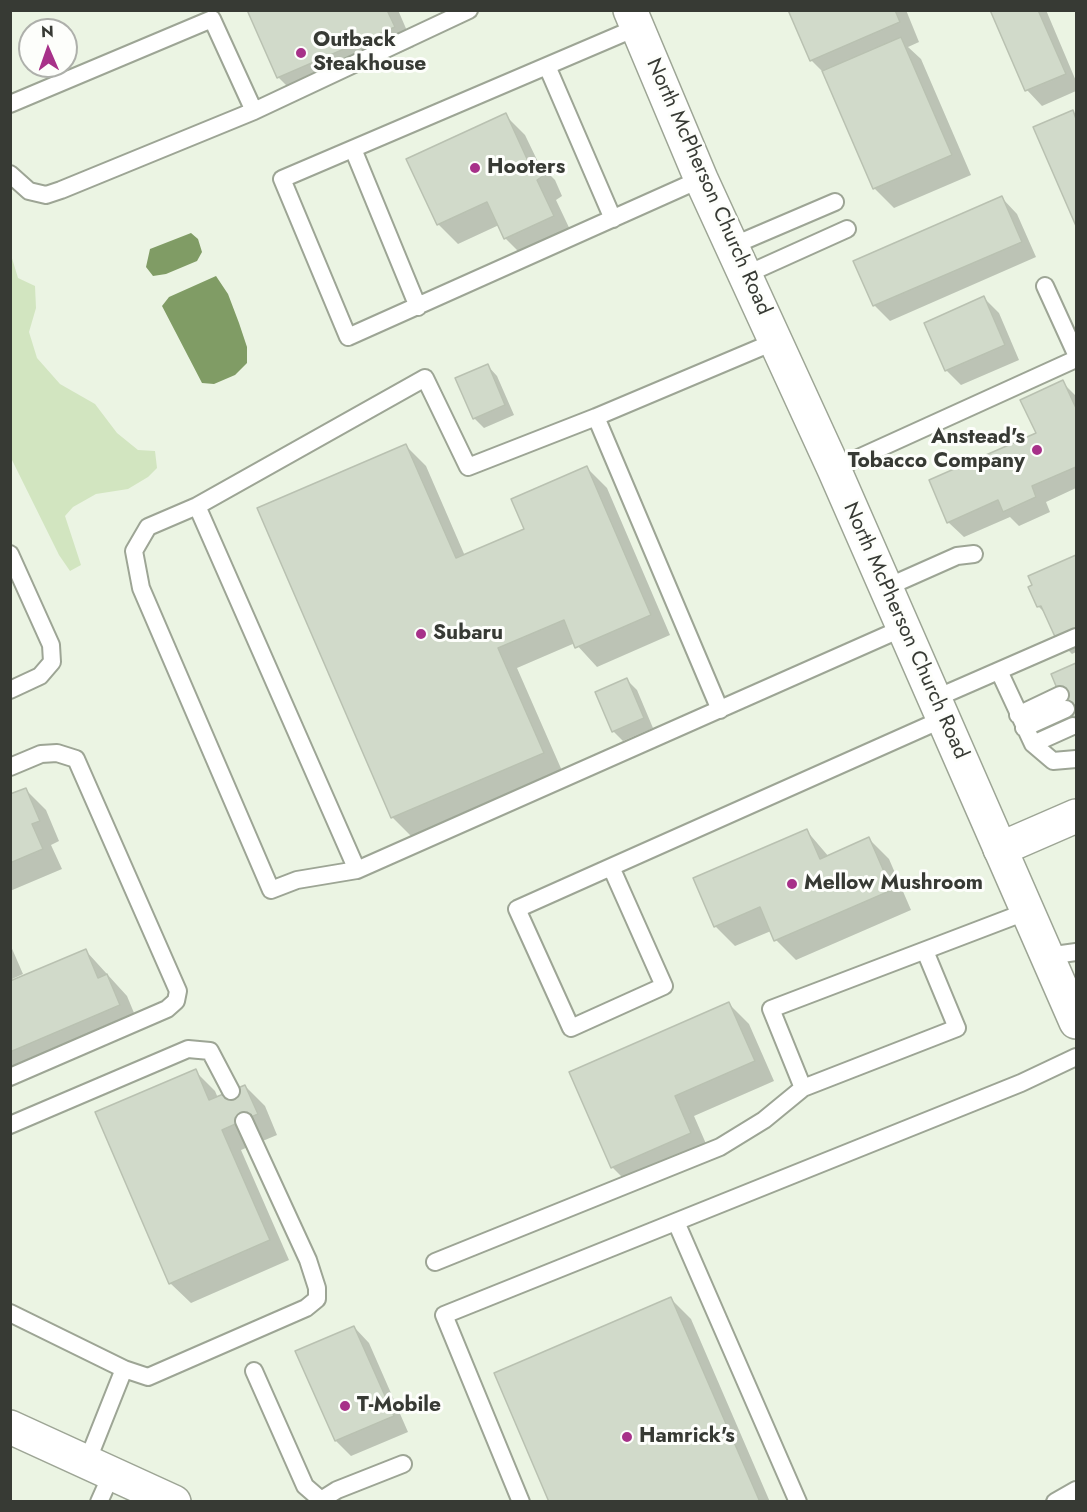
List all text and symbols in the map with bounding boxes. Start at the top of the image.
north arrow [18,18,78,78]
text: N [41,20,54,43]
place label: Outback Steakhouse [313,28,426,78]
marker: Outback Steakhouse [294,46,308,60]
street label: North McPherson Church Road [640,55,776,319]
place label: Hooters [487,155,565,181]
marker: Hooters [468,161,482,175]
place label: Anstead's Tobacco Company [848,425,1025,475]
marker: Anstead's Tobacco Company [1030,443,1044,457]
street label: North McPherson Church Road [837,499,973,763]
place label: Subaru [433,621,503,647]
marker: Subaru [414,627,428,641]
place label: Mellow Mushroom [804,871,983,897]
marker: Mellow Mushroom [785,877,799,891]
place label: T-Mobile [357,1393,441,1419]
marker: T-Mobile [338,1399,352,1413]
place label: Hamrick's [639,1424,735,1450]
marker: Hamrick's [620,1430,634,1444]

